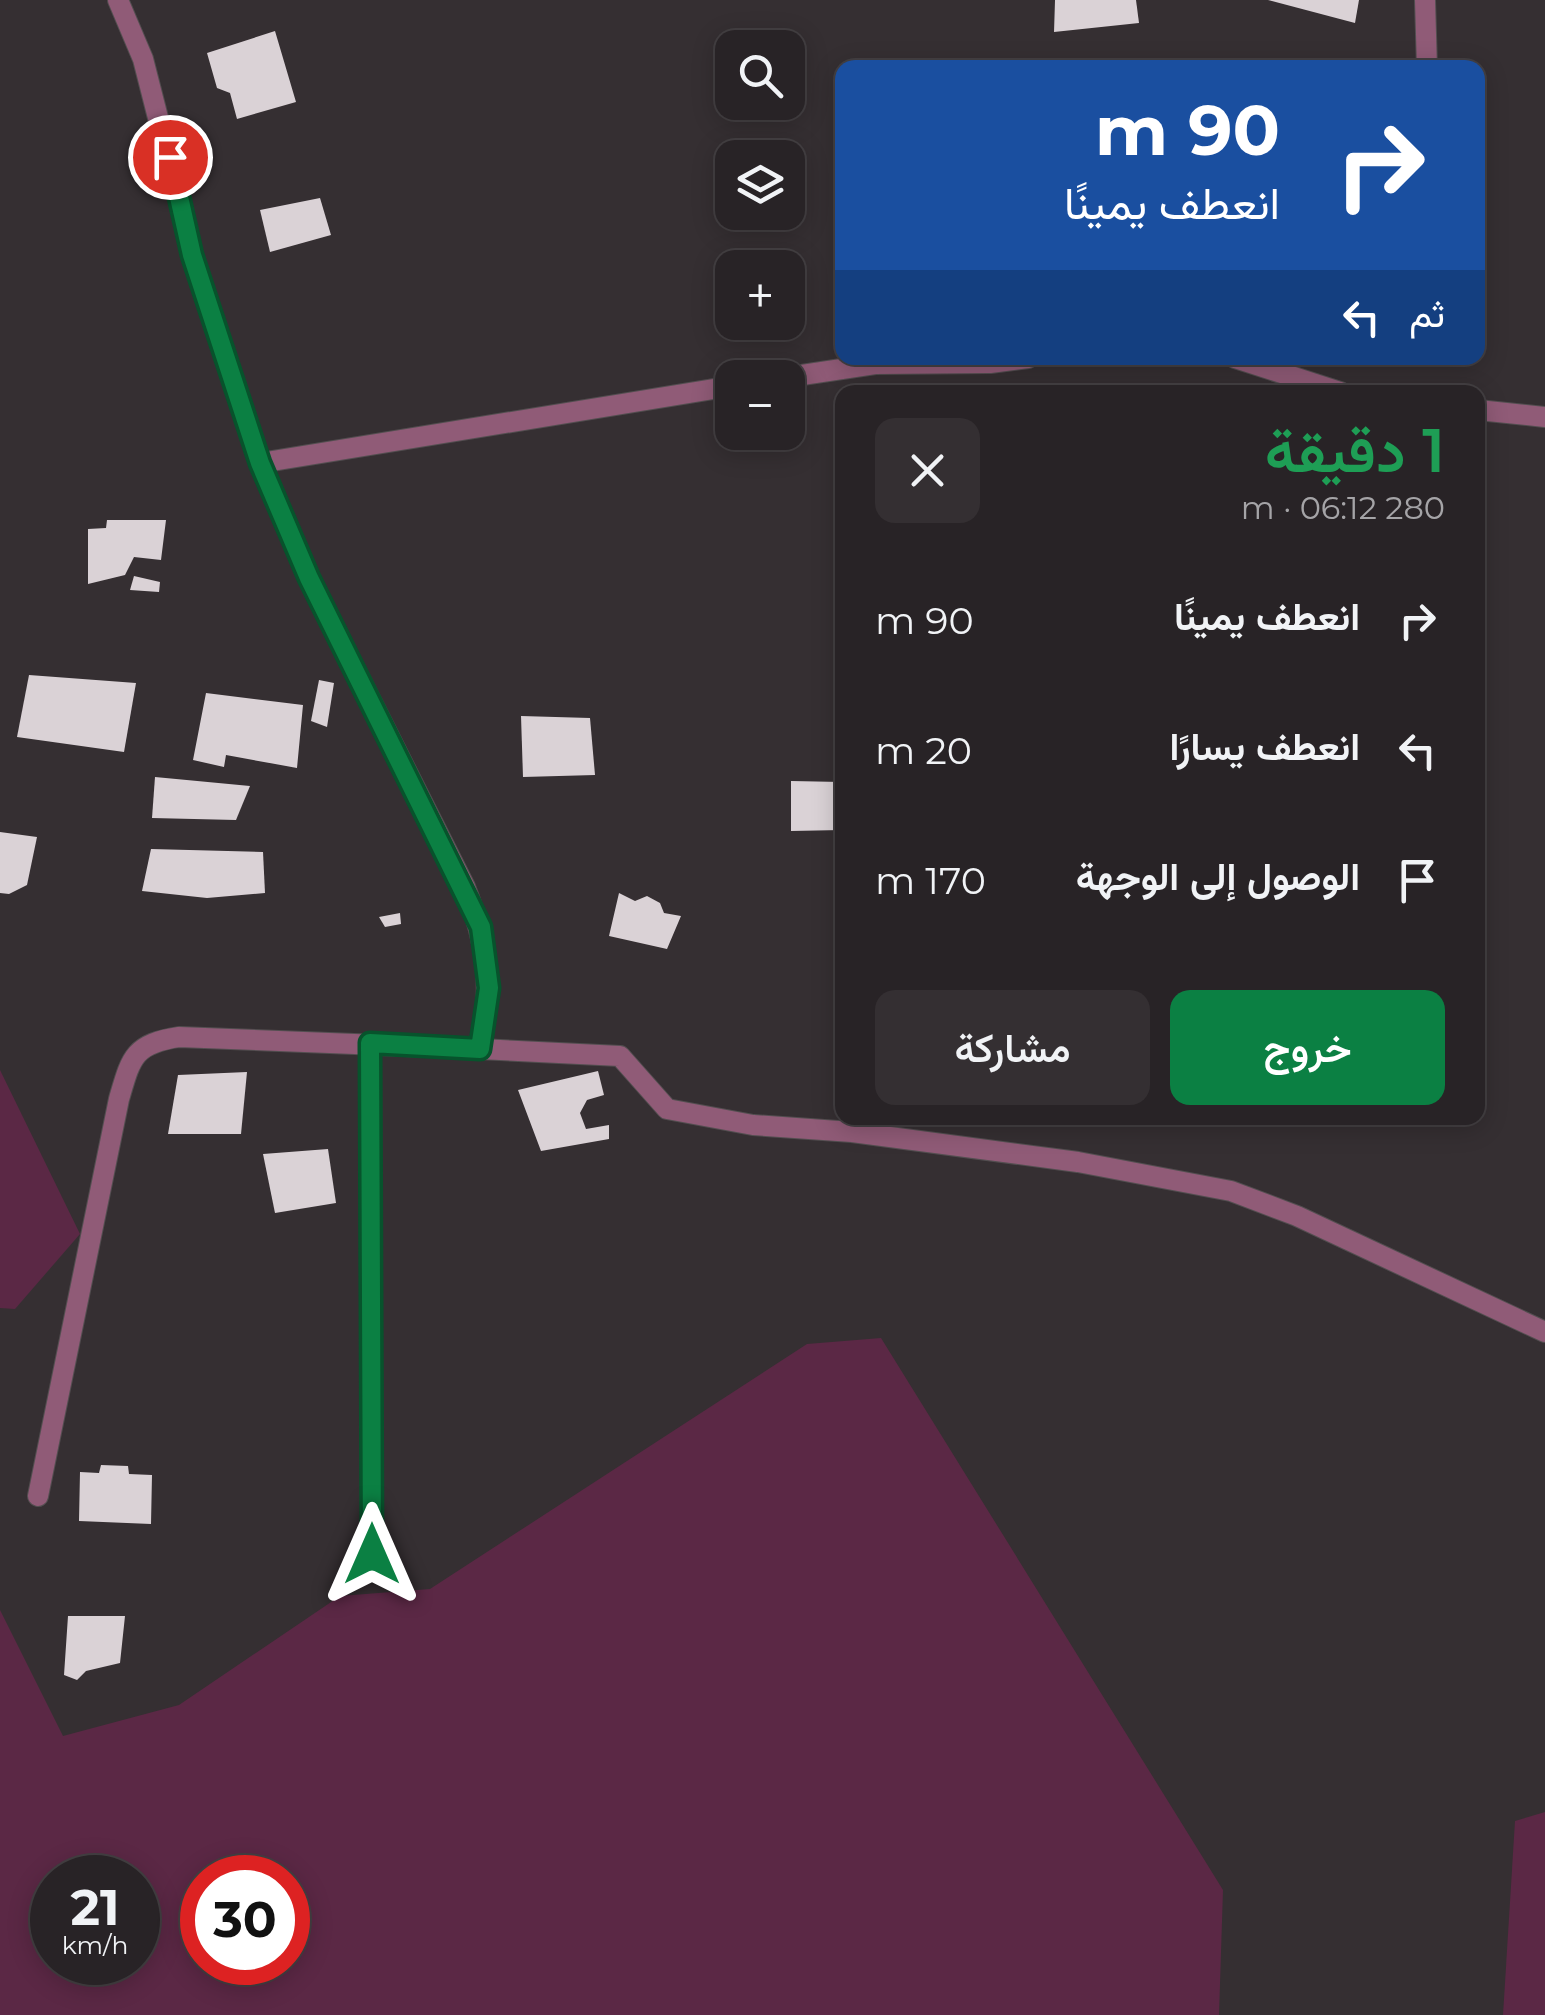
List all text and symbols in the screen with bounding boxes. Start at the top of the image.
map controls [715,30,805,450]
button: search [715,30,805,120]
text: 90 m [1095,87,1280,173]
icon: right [1315,100,1445,230]
pin [128,115,213,200]
icon: arrive [143,130,198,185]
button: layers [715,140,805,230]
text: انعطف يمينًا [1064,175,1280,230]
button: + [715,250,805,340]
icon: left [1334,290,1389,345]
text: ثم [1409,290,1445,337]
button: − [715,360,805,450]
text: 1 دقيقة [1265,414,1445,487]
button: close [875,418,980,523]
text: 280 m · 06:12 [1241,488,1445,527]
text: انعطف يمينًا [1174,593,1360,640]
icon: right [1390,593,1445,648]
text: 90 m [875,597,974,644]
text: انعطف يسارًا [1169,723,1360,770]
icon: left [1390,723,1445,778]
text: 20 m [875,727,972,774]
text: الوصول إلى الوجهة [1076,853,1360,900]
icon: arrive [1390,853,1445,908]
text: 170 m [875,857,986,904]
button: مشاركة [875,990,1150,1105]
button: خروج [1170,990,1445,1105]
position arrow [320,1502,424,1606]
speed limit sign: 30 [180,1855,310,1985]
text: 21 [70,1877,120,1938]
text: km/h [62,1930,128,1960]

